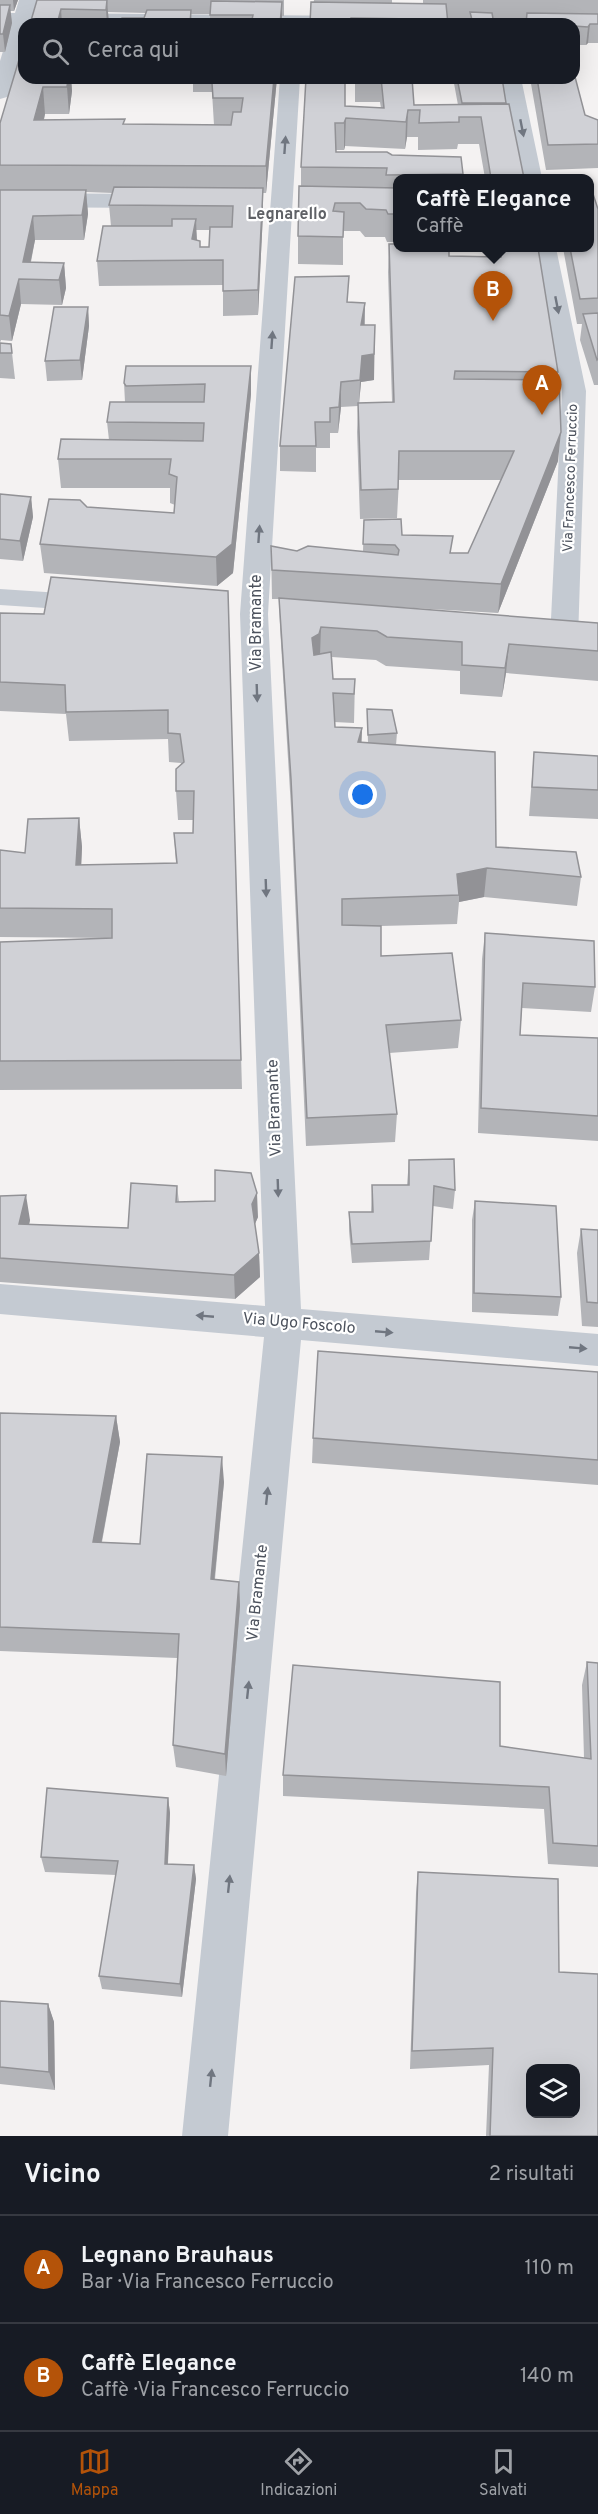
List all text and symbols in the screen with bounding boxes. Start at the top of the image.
search box [18,18,580,84]
icon: search [39,35,72,68]
text: Cerca qui [87,38,179,65]
one-way arrow [517,119,527,138]
one-way arrow [280,136,290,155]
popup [393,174,594,252]
text: Caffè Elegance [416,187,571,214]
district label: Legnarello [247,205,327,225]
text: Caffè [416,214,463,240]
pin: B [474,272,512,321]
one-way arrow [553,296,562,315]
one-way arrow [267,330,276,349]
pin: A [522,366,562,415]
street label: Via Francesco Ferruccio [560,403,582,553]
one-way arrow [255,525,264,544]
street label: Via Bramante [247,574,267,672]
one-way arrow [253,684,262,703]
your location [348,780,377,809]
one-way arrow [261,878,270,897]
street label: Via Bramante [263,1059,287,1157]
one-way arrow [274,1178,283,1197]
street label: Via Ugo Foscolo [242,1309,356,1339]
one-way arrow [195,1311,214,1321]
one-way arrow [375,1327,394,1336]
one-way arrow [569,1343,588,1353]
one-way arrow [262,1486,272,1505]
street label: Via Bramante [243,1544,273,1642]
one-way arrow [243,1680,253,1699]
one-way arrow [224,1874,234,1893]
map controls [526,2064,580,2118]
button: layers [526,2064,580,2118]
one-way arrow [206,2068,215,2087]
text: Vicino [24,2159,101,2192]
text: 2 risultati [489,2162,574,2188]
text: Legnano Brauhaus [81,2243,274,2270]
text: A [36,2256,51,2282]
text: 110 m [525,2256,574,2282]
text: Bar · Via Francesco Ferruccio [81,2270,334,2296]
text: Caffè Elegance [81,2351,236,2378]
text: B [37,2364,50,2390]
text: 140 m [520,2364,574,2390]
text: Caffè · Via Francesco Ferruccio [81,2378,349,2404]
tab: Mappa [71,2445,119,2501]
tab: Indicazioni [260,2445,337,2501]
tab: Salvati [479,2445,527,2501]

